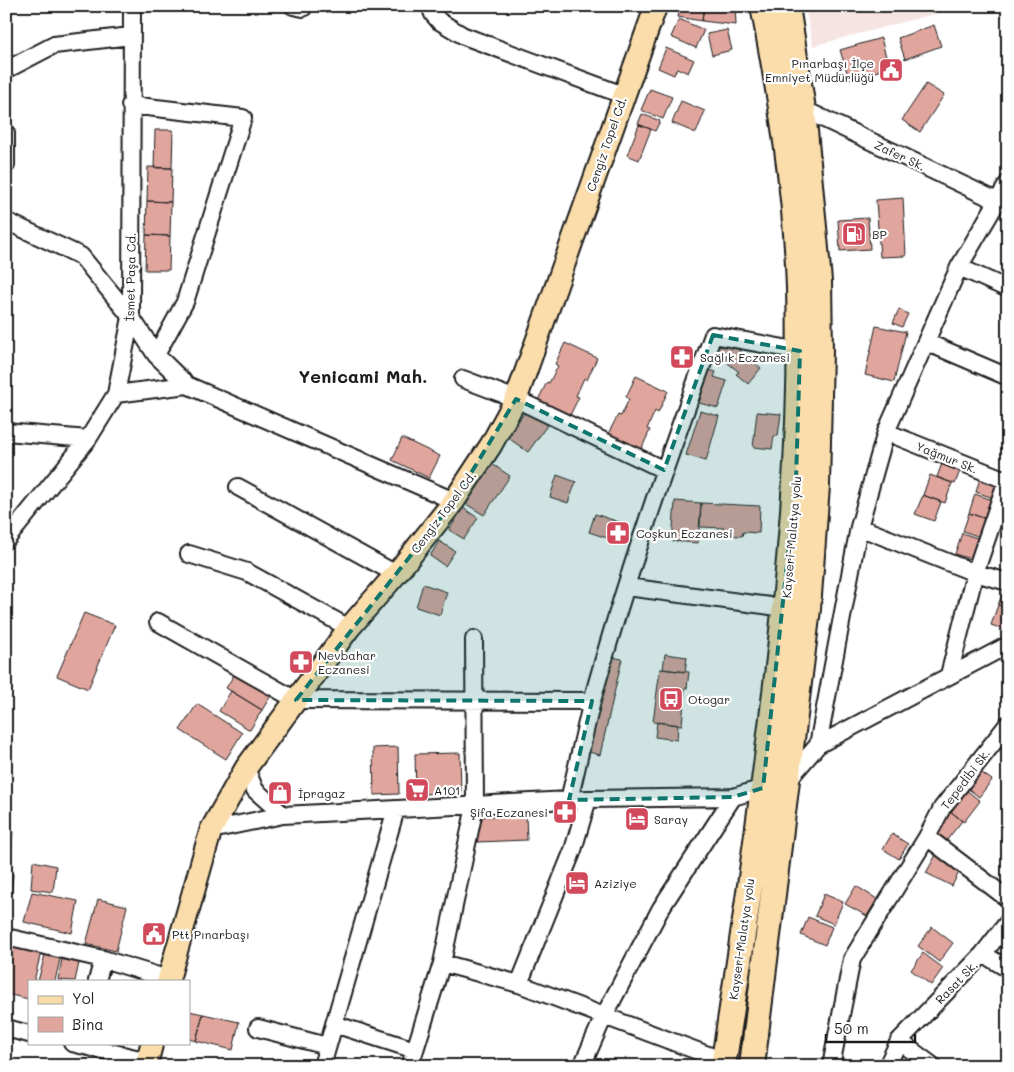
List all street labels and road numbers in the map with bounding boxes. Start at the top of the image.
street label: Cengiz Topel Cd. [582,95,630,193]
street label: Zafer Sk. [872,136,928,174]
street label: İsmet Paşa Cd. [121,232,139,322]
street label: Yağmur Sk. [914,437,980,477]
street label: Cengiz Topel Cd. [407,468,479,556]
street label: Kayseri-Malatya yolu [778,475,804,599]
street label: Tepedibi Sk. [937,745,993,813]
street label: Kayseri-Malatya yolu [725,877,757,1001]
street label: Rasat Sk. [931,957,981,1007]

